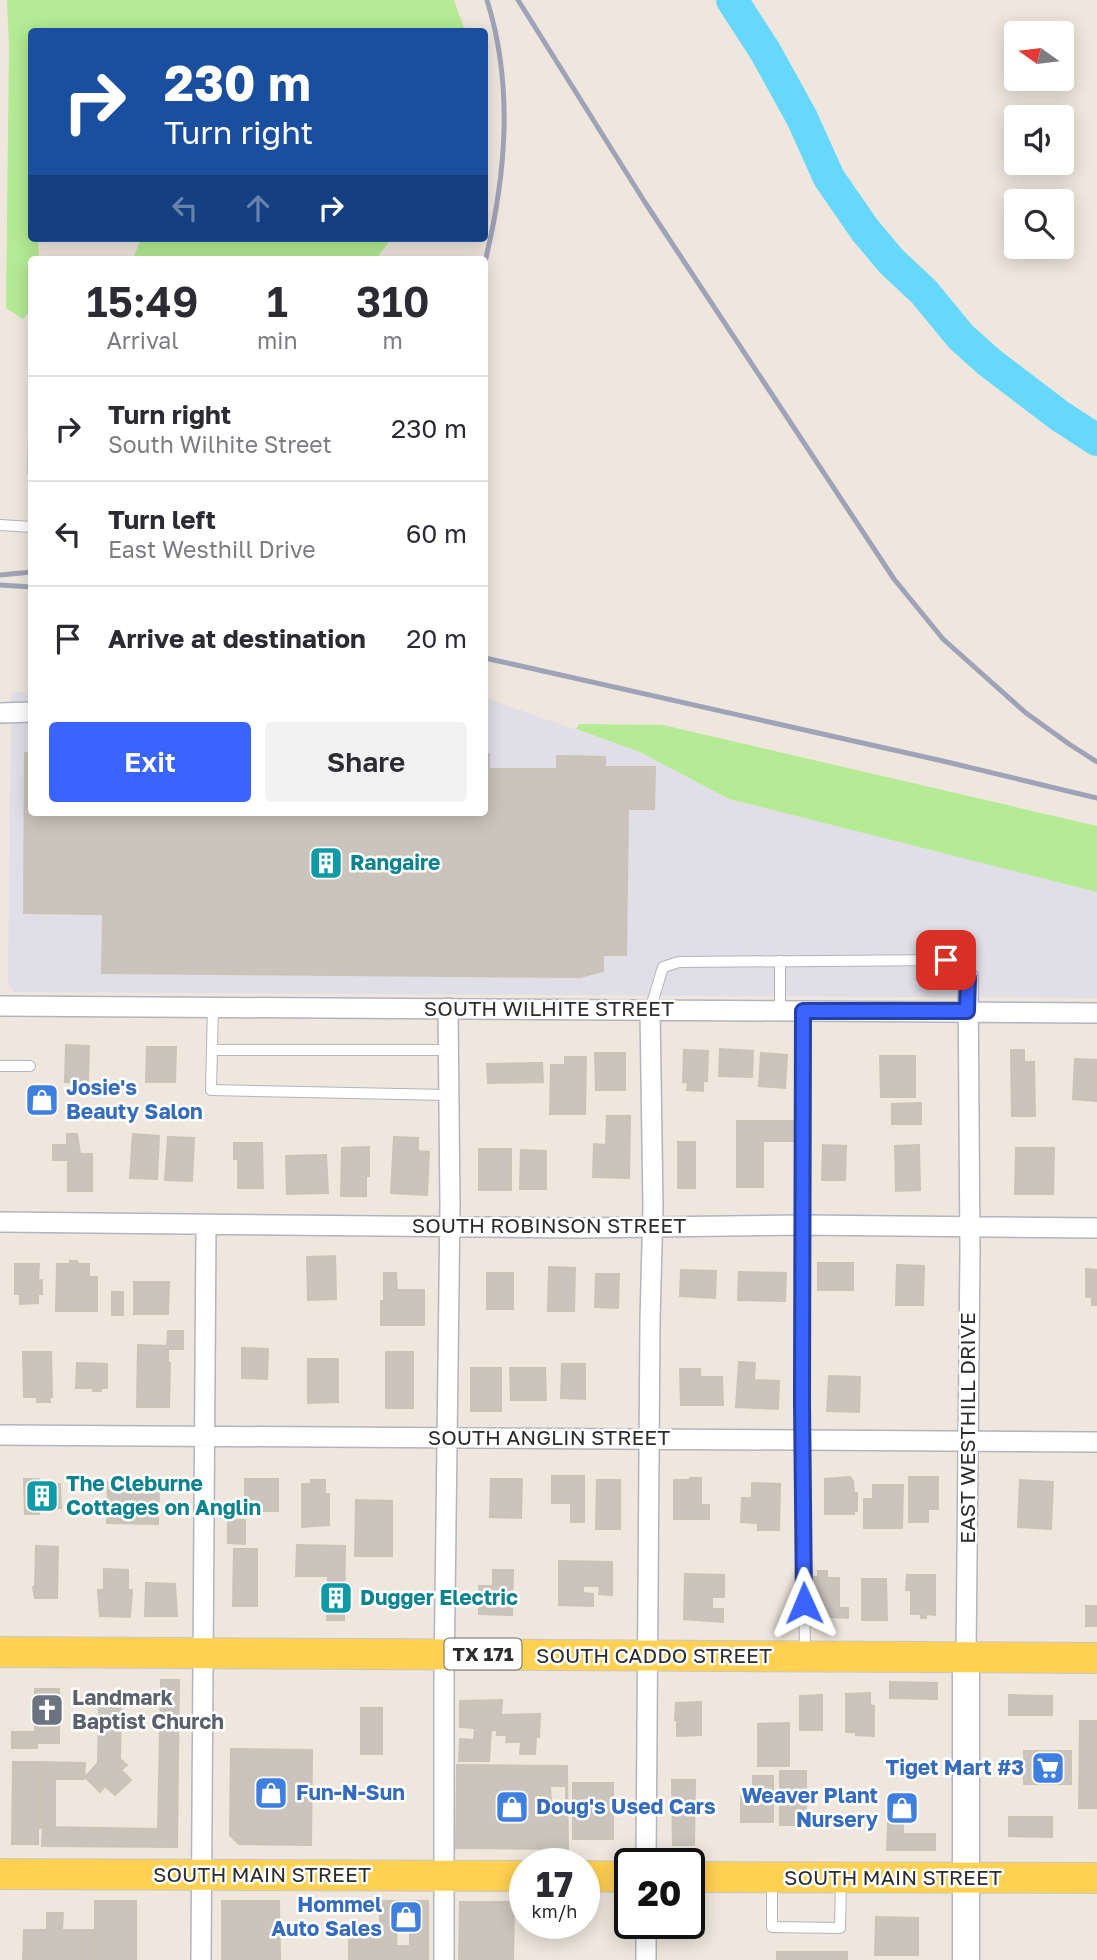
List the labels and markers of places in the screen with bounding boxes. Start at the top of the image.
building icon: Rangaire [307,844,345,882]
place label: Rangaire [350,849,440,875]
pin [916,930,976,990]
place label: Josie's Beauty Salon [66,1074,203,1124]
shop icon: Josie's Beauty Salon [23,1081,61,1119]
place label: The Cleburne Cottages on Anglin [66,1470,261,1520]
building icon: The Cleburne Cottages on Anglin [23,1477,61,1515]
building icon: Dugger Electric [317,1579,355,1617]
place label: Dugger Electric [360,1584,518,1610]
place label: Landmark Baptist Church [72,1684,224,1734]
church icon: Landmark Baptist Church [28,1691,66,1729]
supermarket icon: Tiget Mart #3 [1029,1749,1067,1787]
place label: Tiget Mart #3 [886,1754,1024,1780]
shop icon: Fun-N-Sun [252,1774,290,1812]
place label: Fun-N-Sun [296,1779,405,1805]
place label: Weaver Plant Nursery [741,1782,878,1832]
shop icon: Doug's Used Cars [493,1788,531,1826]
shop icon: Weaver Plant Nursery [883,1789,921,1827]
place label: Doug's Used Cars [536,1793,716,1819]
place label: Hommel Auto Sales [271,1891,382,1941]
shop icon: Hommel Auto Sales [387,1898,425,1936]

